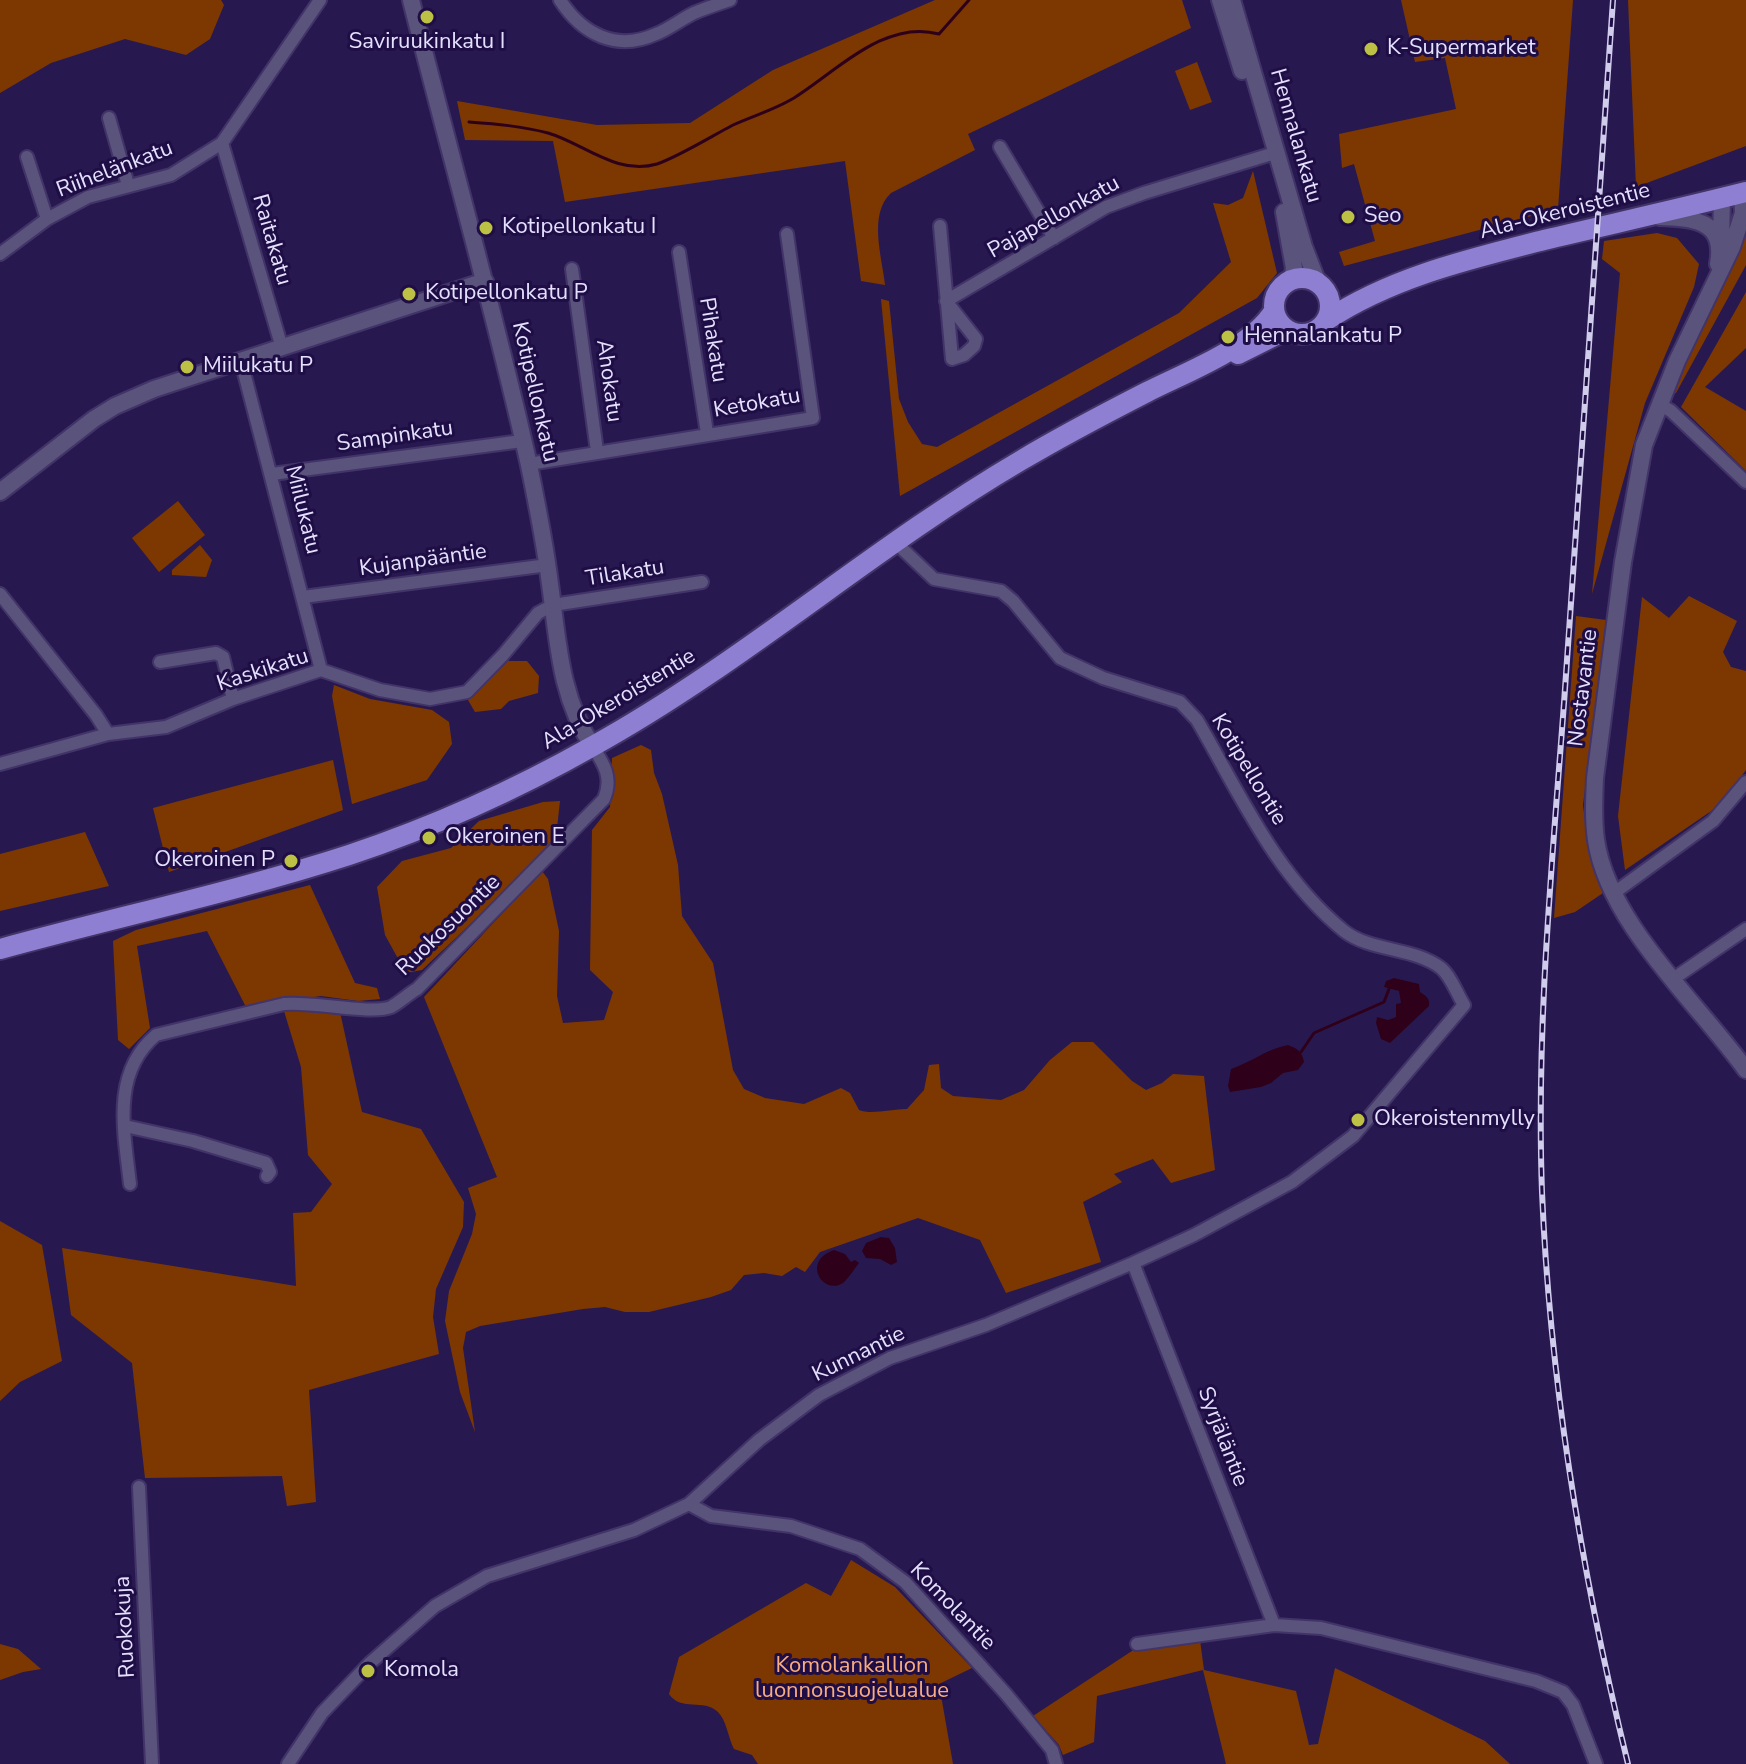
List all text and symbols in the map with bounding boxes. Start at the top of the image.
marker: Saviruukinkatu I [418,8,436,26]
place label: Saviruukinkatu I [349,30,505,56]
place label: K-Supermarket [1387,36,1536,62]
marker: K-Supermarket [1362,40,1380,58]
street label: Hennalankatu [1263,66,1327,206]
street label: Riihelänkatu [53,136,177,204]
street label: Pajapellonkatu [983,171,1125,265]
street label: Ala-Okeroistentie [1477,178,1653,246]
street label: Raitakatu [245,191,297,289]
place label: Seo [1364,204,1401,230]
marker: Seo [1339,208,1357,226]
place label: Kotipellonkatu I [502,215,656,241]
marker: Kotipellonkatu I [477,219,495,237]
place label: Kotipellonkatu P [425,281,588,307]
marker: Kotipellonkatu P [400,285,418,303]
street label: Pihakatu [692,296,732,384]
street label: Kotipellonkatu [505,319,563,465]
place label: Hennalankatu P [1244,324,1402,350]
marker: Hennalankatu P [1219,328,1237,346]
street label: Ahokatu [589,338,627,424]
place label: Miilukatu P [203,354,313,380]
marker: Miilukatu P [178,358,196,376]
street label: Ketokatu [712,383,802,425]
street label: Sampinkatu [335,416,455,458]
street label: Miilukatu [278,463,326,557]
street label: Kujanpääntie [358,539,488,583]
street label: Tilakatu [584,555,666,593]
street label: Nostavantie [1564,628,1604,748]
street label: Kaskikatu [214,644,312,698]
street label: Ala-Okeroistentie [537,644,701,756]
street label: Kotipellontie [1204,710,1292,830]
place label: Okeroinen E [445,825,565,851]
marker: Okeroinen E [420,829,438,847]
place label: Okeroinen P [154,848,275,874]
marker: Okeroinen P [282,852,300,870]
street label: Ruokosuontie [391,870,507,982]
place label: Okeroistenmylly [1374,1107,1535,1133]
marker: Okeroistenmylly [1349,1111,1367,1129]
street label: Kunnantie [808,1321,910,1389]
street label: Syrjäläntie [1191,1383,1253,1491]
street label: Komolantie [904,1558,1000,1656]
street label: Ruokokuja [110,1575,142,1679]
park label: Komolankallion luonnonsuojelualue [755,1654,949,1706]
place label: Komola [384,1658,459,1684]
marker: Komola [359,1662,377,1680]

